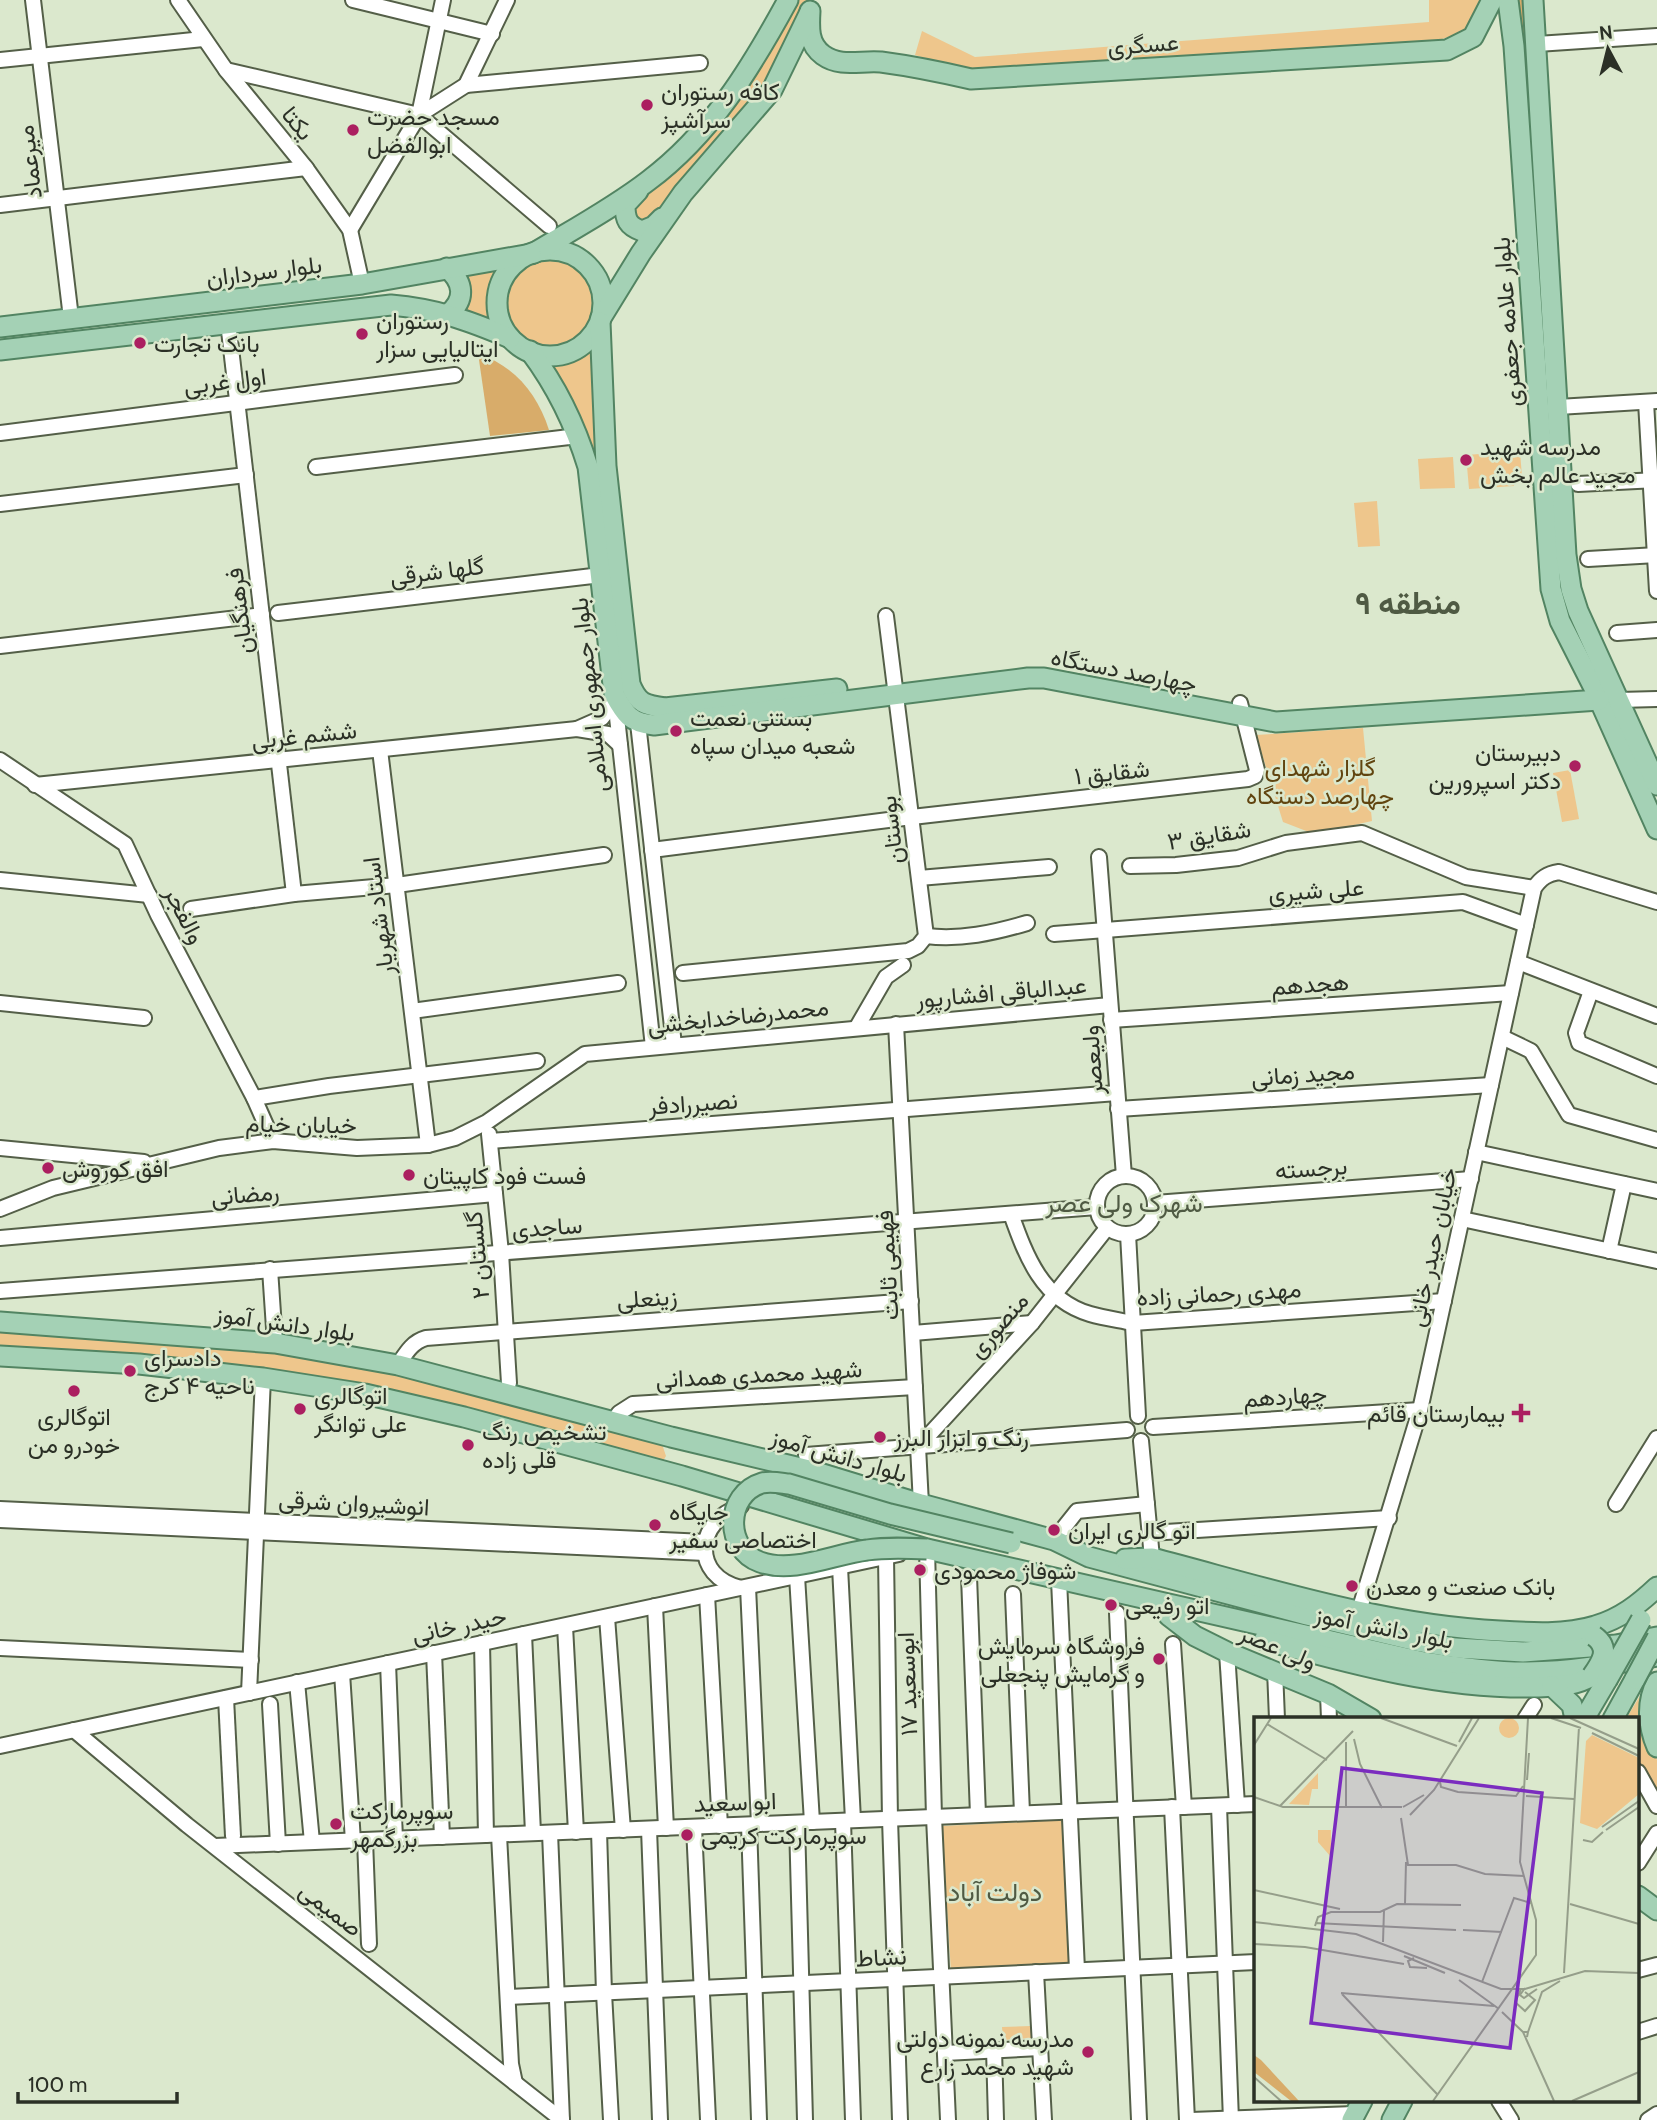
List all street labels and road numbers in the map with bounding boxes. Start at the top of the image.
street label: عسگری [1106,27,1180,62]
street label: یکتا [276,100,320,146]
street label: میرعماد [10,124,49,200]
street label: بلوار علامه جعفری [1487,236,1528,408]
street label: بلوار سرداران [205,250,324,293]
street label: اول غربی [182,362,268,401]
street label: گلها شرقی [388,551,486,592]
street label: فرهنگیان [219,566,260,656]
street label: بلوار جمهوری اسلامی [564,596,615,794]
street label: چهارصد دستگاه [1048,642,1200,700]
street label: ششم غربی [250,715,358,757]
street label: شقایق ۱ [1073,754,1151,790]
street label: بوستان [872,794,911,866]
street label: شقایق ۳ [1165,814,1253,856]
street label: استاد شهریار [356,855,401,978]
street label: علی شیری [1267,872,1365,909]
street label: والفجر [157,880,212,949]
street label: هجدهم [1270,967,1350,1003]
street label: عبدالباقی افشارپور [913,970,1088,1016]
street label: محمدرضاخدابخشی [646,992,830,1041]
street label: ولیعصر [1075,1024,1110,1097]
street label: مجید زمانی [1250,1056,1356,1093]
street label: نصیررادفر [646,1085,739,1122]
street label: خیابان خیام [245,1109,357,1141]
street label: برجسته [1274,1151,1348,1186]
street label: خیابان حیدر خانی [1401,1165,1464,1329]
street label: رمضانی [210,1177,280,1212]
street label: فهیمی ثابت [870,1209,905,1321]
street label: گلستان ۲ [459,1210,495,1300]
street label: ساجدی [511,1210,583,1244]
street label: مهدی رحمانی زاده [1136,1274,1302,1313]
street label: زینعلی [616,1281,678,1316]
street label: منصوری [962,1286,1035,1364]
street label: بلوار دانش آموز [212,1299,357,1348]
street label: شهید محمدی همدانی [655,1354,863,1395]
street label: چهاردهم [1242,1379,1328,1415]
street label: بلوار دانش آموز [766,1421,911,1489]
street label: انوشیروان شرقی [278,1485,430,1522]
street label: بلوار دانش آموز [1311,1599,1456,1656]
street label: حیدر خانی [409,1601,509,1650]
street label: ولی عصر [1234,1617,1321,1677]
street label: ابوسعید ۱۷ [891,1632,924,1736]
street label: ابو سعید [693,1786,777,1819]
street label: صمیمی [294,1875,368,1943]
street label: نشاط [855,1941,907,1973]

